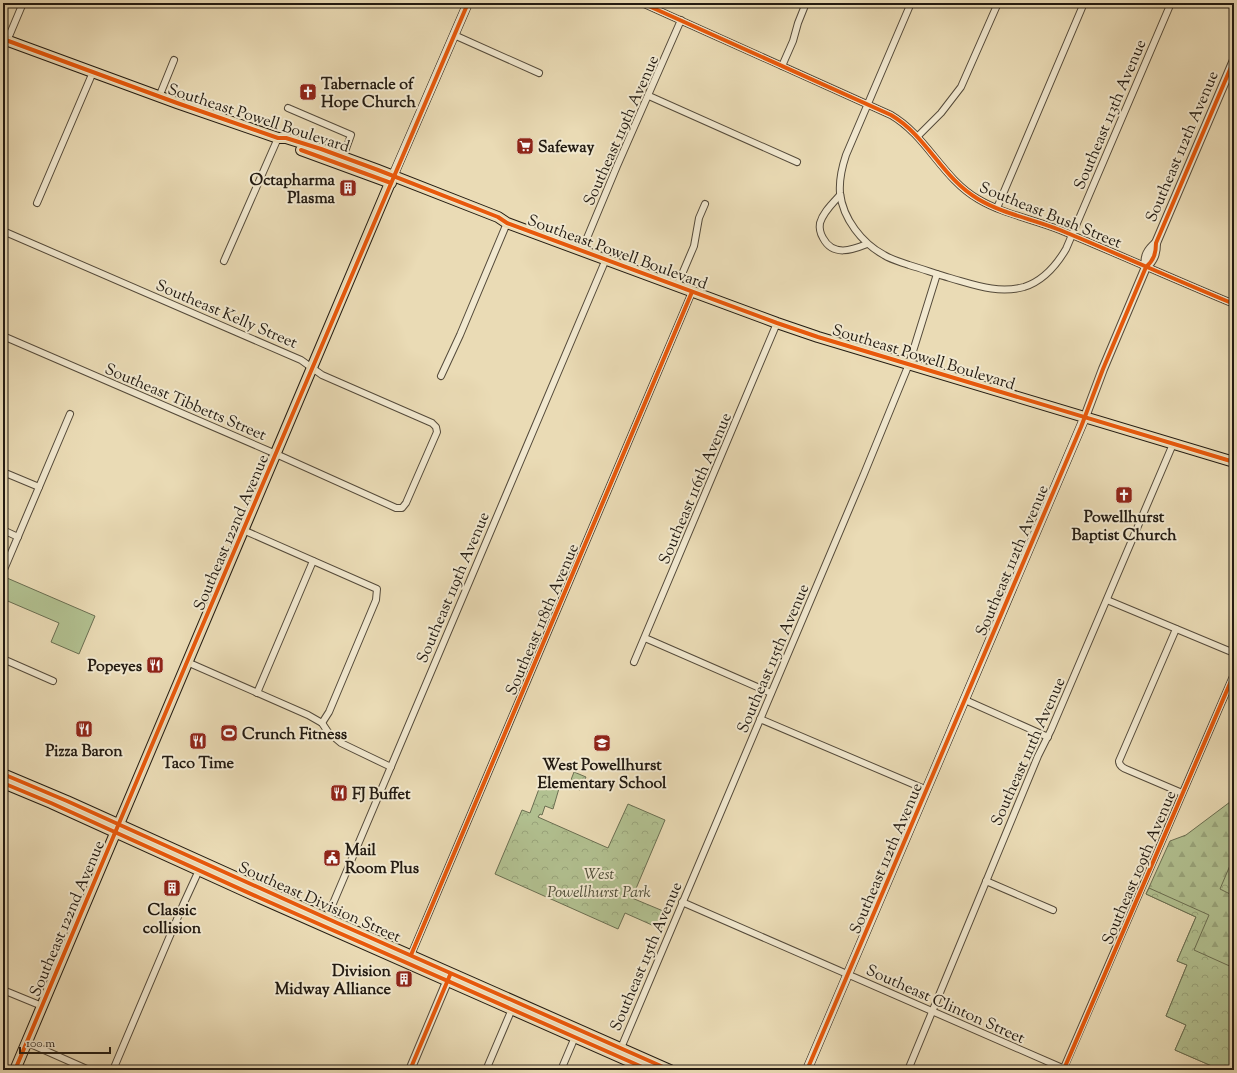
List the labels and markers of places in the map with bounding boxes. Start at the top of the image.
place label: Tabernacle of Hope Church [321,74,417,115]
church icon: Tabernacle of Hope Church [298,82,318,102]
supermarket icon: Safeway [515,136,535,156]
place label: Safeway [538,137,594,160]
place label: Octapharma Plasma [250,170,336,211]
building icon: Octapharma Plasma [338,178,358,198]
church icon: Powellhurst Baptist Church [1114,485,1134,505]
place label: Powellhurst Baptist Church [1071,507,1177,548]
restaurant icon: Popeyes [145,655,165,675]
place label: Popeyes [88,656,142,679]
restaurant icon: Pizza Baron [74,719,94,739]
sports icon: Crunch Fitness [219,723,239,743]
place label: Crunch Fitness [242,724,347,747]
restaurant icon: Taco Time [188,731,208,751]
school or university icon: West Powellhurst Elementary School [592,733,612,753]
place label: Pizza Baron [45,741,123,764]
place label: Taco Time [162,753,235,776]
place label: West Powellhurst Elementary School [537,755,667,796]
restaurant icon: FJ Buffet [329,783,349,803]
place label: FJ Buffet [352,784,411,807]
place label: Mail Room Plus [345,840,419,881]
public building icon: Mail Room Plus [322,848,342,868]
building icon: Classic collision [162,878,182,898]
place label: Classic collision [143,900,202,941]
place label: Division Midway Alliance [275,961,392,1002]
building icon: Division Midway Alliance [394,969,414,989]

